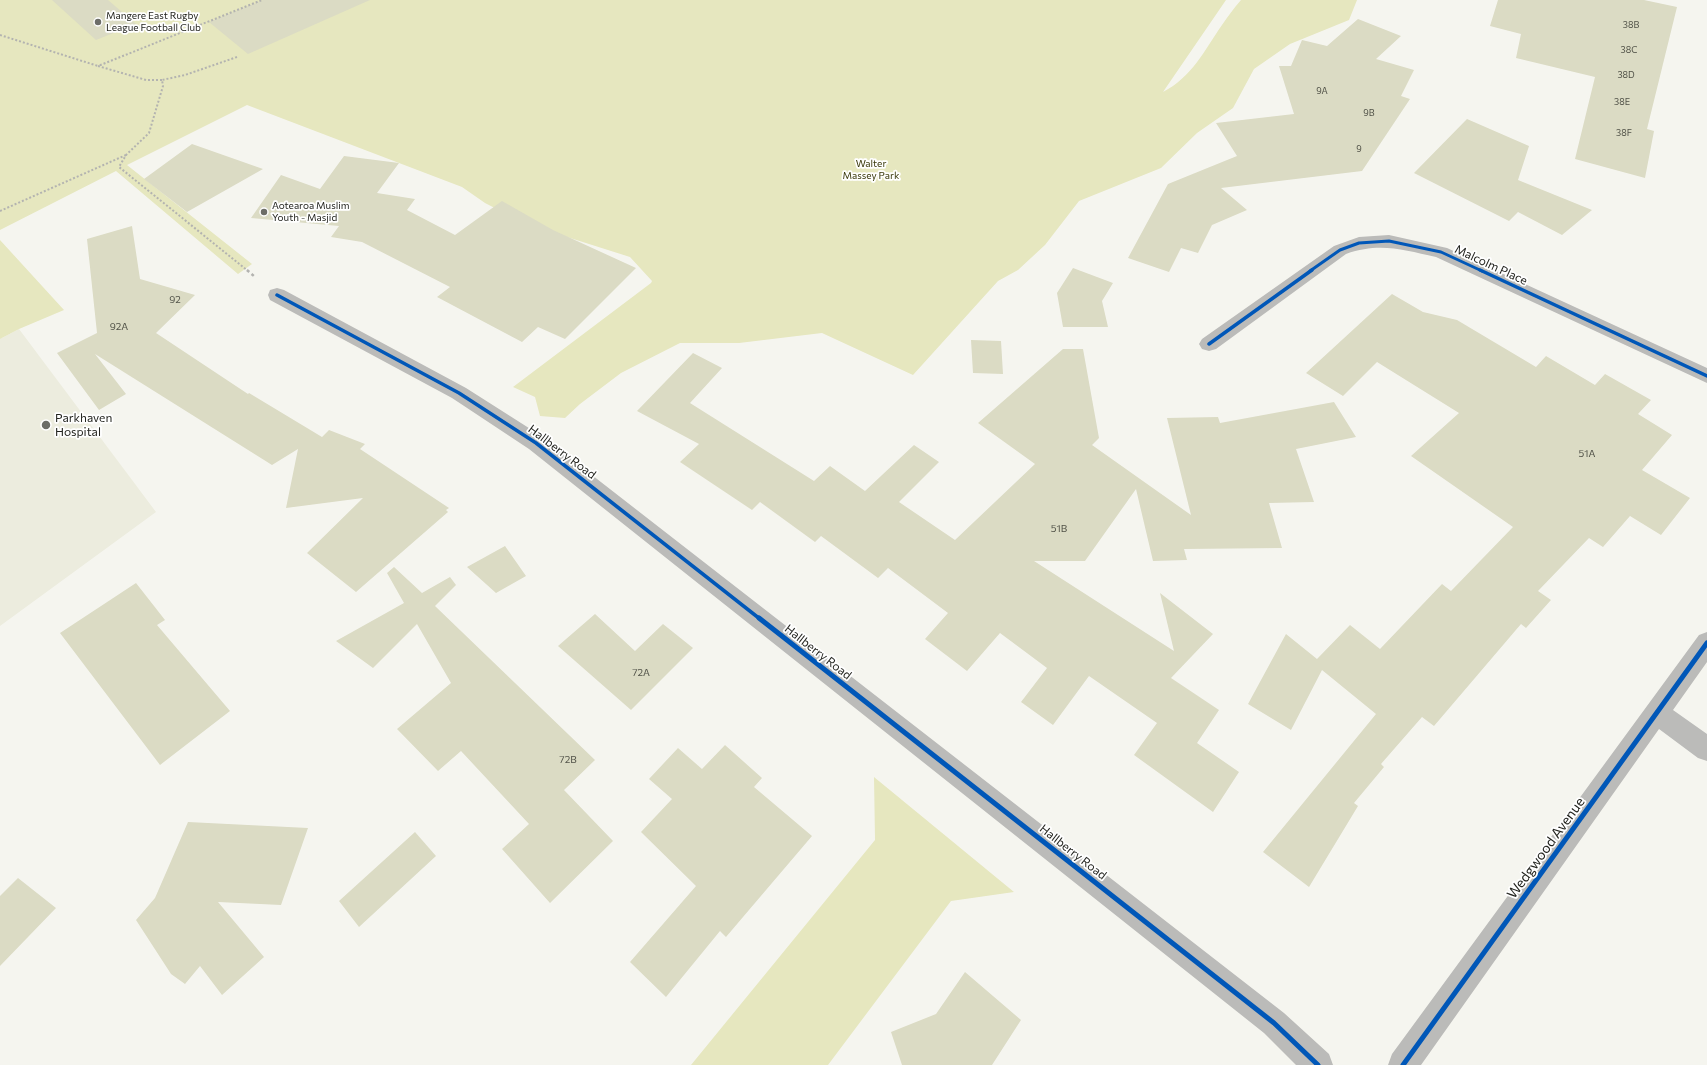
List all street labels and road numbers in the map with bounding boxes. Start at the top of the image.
street label: Malcolm Place [1452,242,1530,288]
street label: Hallberry Road [525,422,599,482]
street label: Hallberry Road [782,621,854,683]
street label: Wedgwood Avenue [1504,794,1588,902]
street label: Hallberry Road [1037,821,1109,883]

